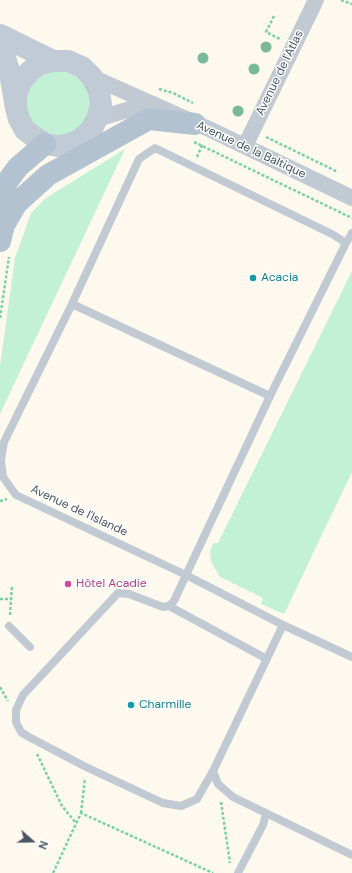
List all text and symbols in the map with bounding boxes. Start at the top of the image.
street label: Avenue de l'Atlas [253,28,307,118]
street label: Avenue de la Baltique [194,118,308,182]
place label: Acacia [261,271,298,285]
marker: Acacia [248,273,258,283]
street label: Avenue de l'Islande [28,482,130,540]
place label: Hôtel Acadie [76,577,147,591]
marker: Hôtel Acadie [63,579,73,589]
place label: Charmille [139,698,191,712]
marker: Charmille [126,700,136,710]
north arrow [12,821,52,861]
text: N [35,839,51,851]

